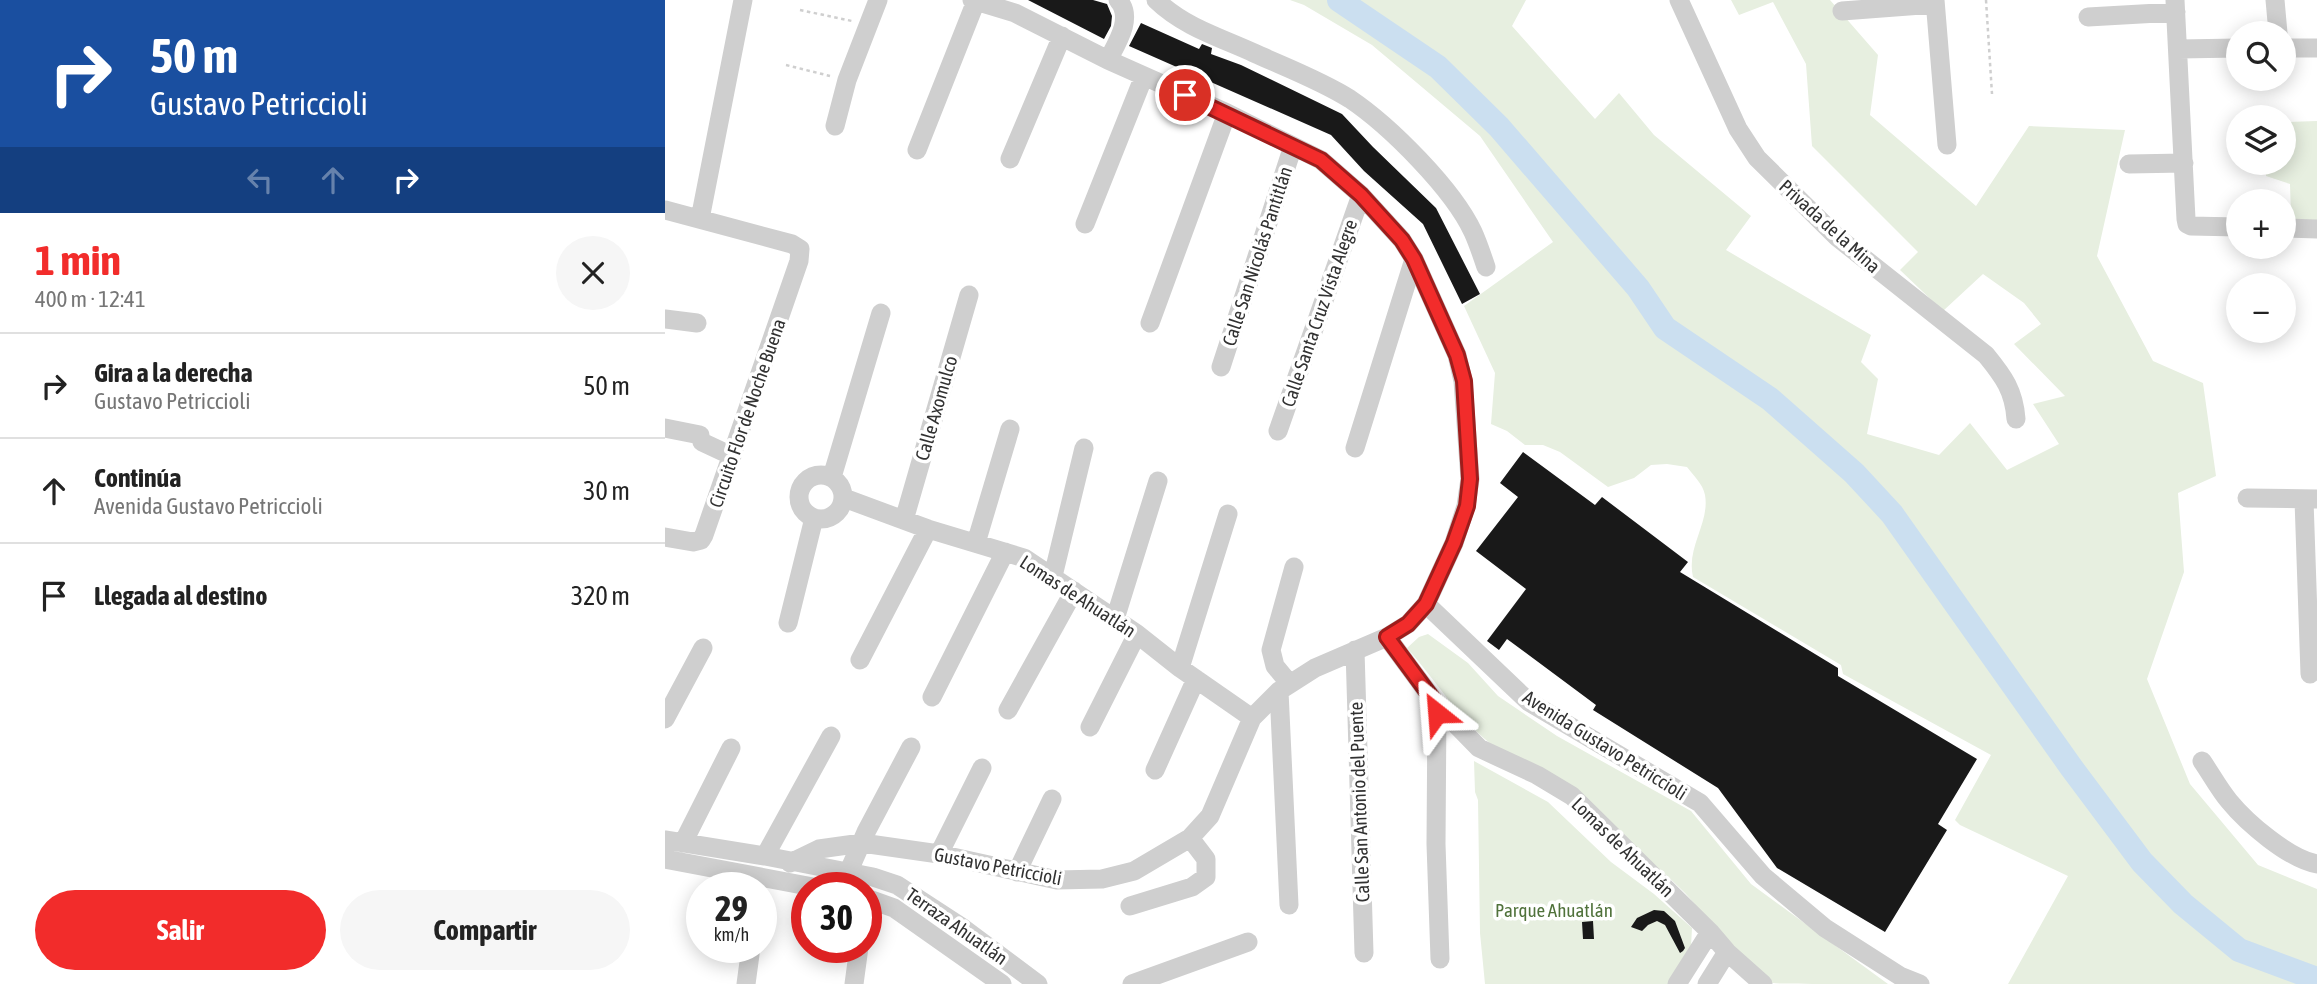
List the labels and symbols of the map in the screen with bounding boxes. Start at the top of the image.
pin [1155,65,1215,125]
street label: Calle San Nicolás Pantitlán [1218,164,1296,348]
street label: Privada de la Mina [1775,175,1885,277]
street label: Calle Santa Cruz Vista Alegre [1277,216,1361,410]
street label: Circuito Flor de Noche Buena [704,316,790,510]
street label: Calle Axomulco [911,353,961,463]
street label: Lomas de Ahuatlán [1016,550,1140,642]
position arrow [1400,676,1474,750]
street label: Avenida Gustavo Petriccioli [1519,686,1691,804]
street label: Calle San Antonio del Puente [1345,701,1373,903]
street label: Lomas de Ahuatlán [1567,793,1679,901]
street label: Gustavo Petriccioli [932,843,1064,889]
speed limit sign: 30 [791,872,882,963]
street label: Terraza Ahuatlán [902,883,1012,969]
park label: Parque Ahuatlán [1495,899,1613,921]

